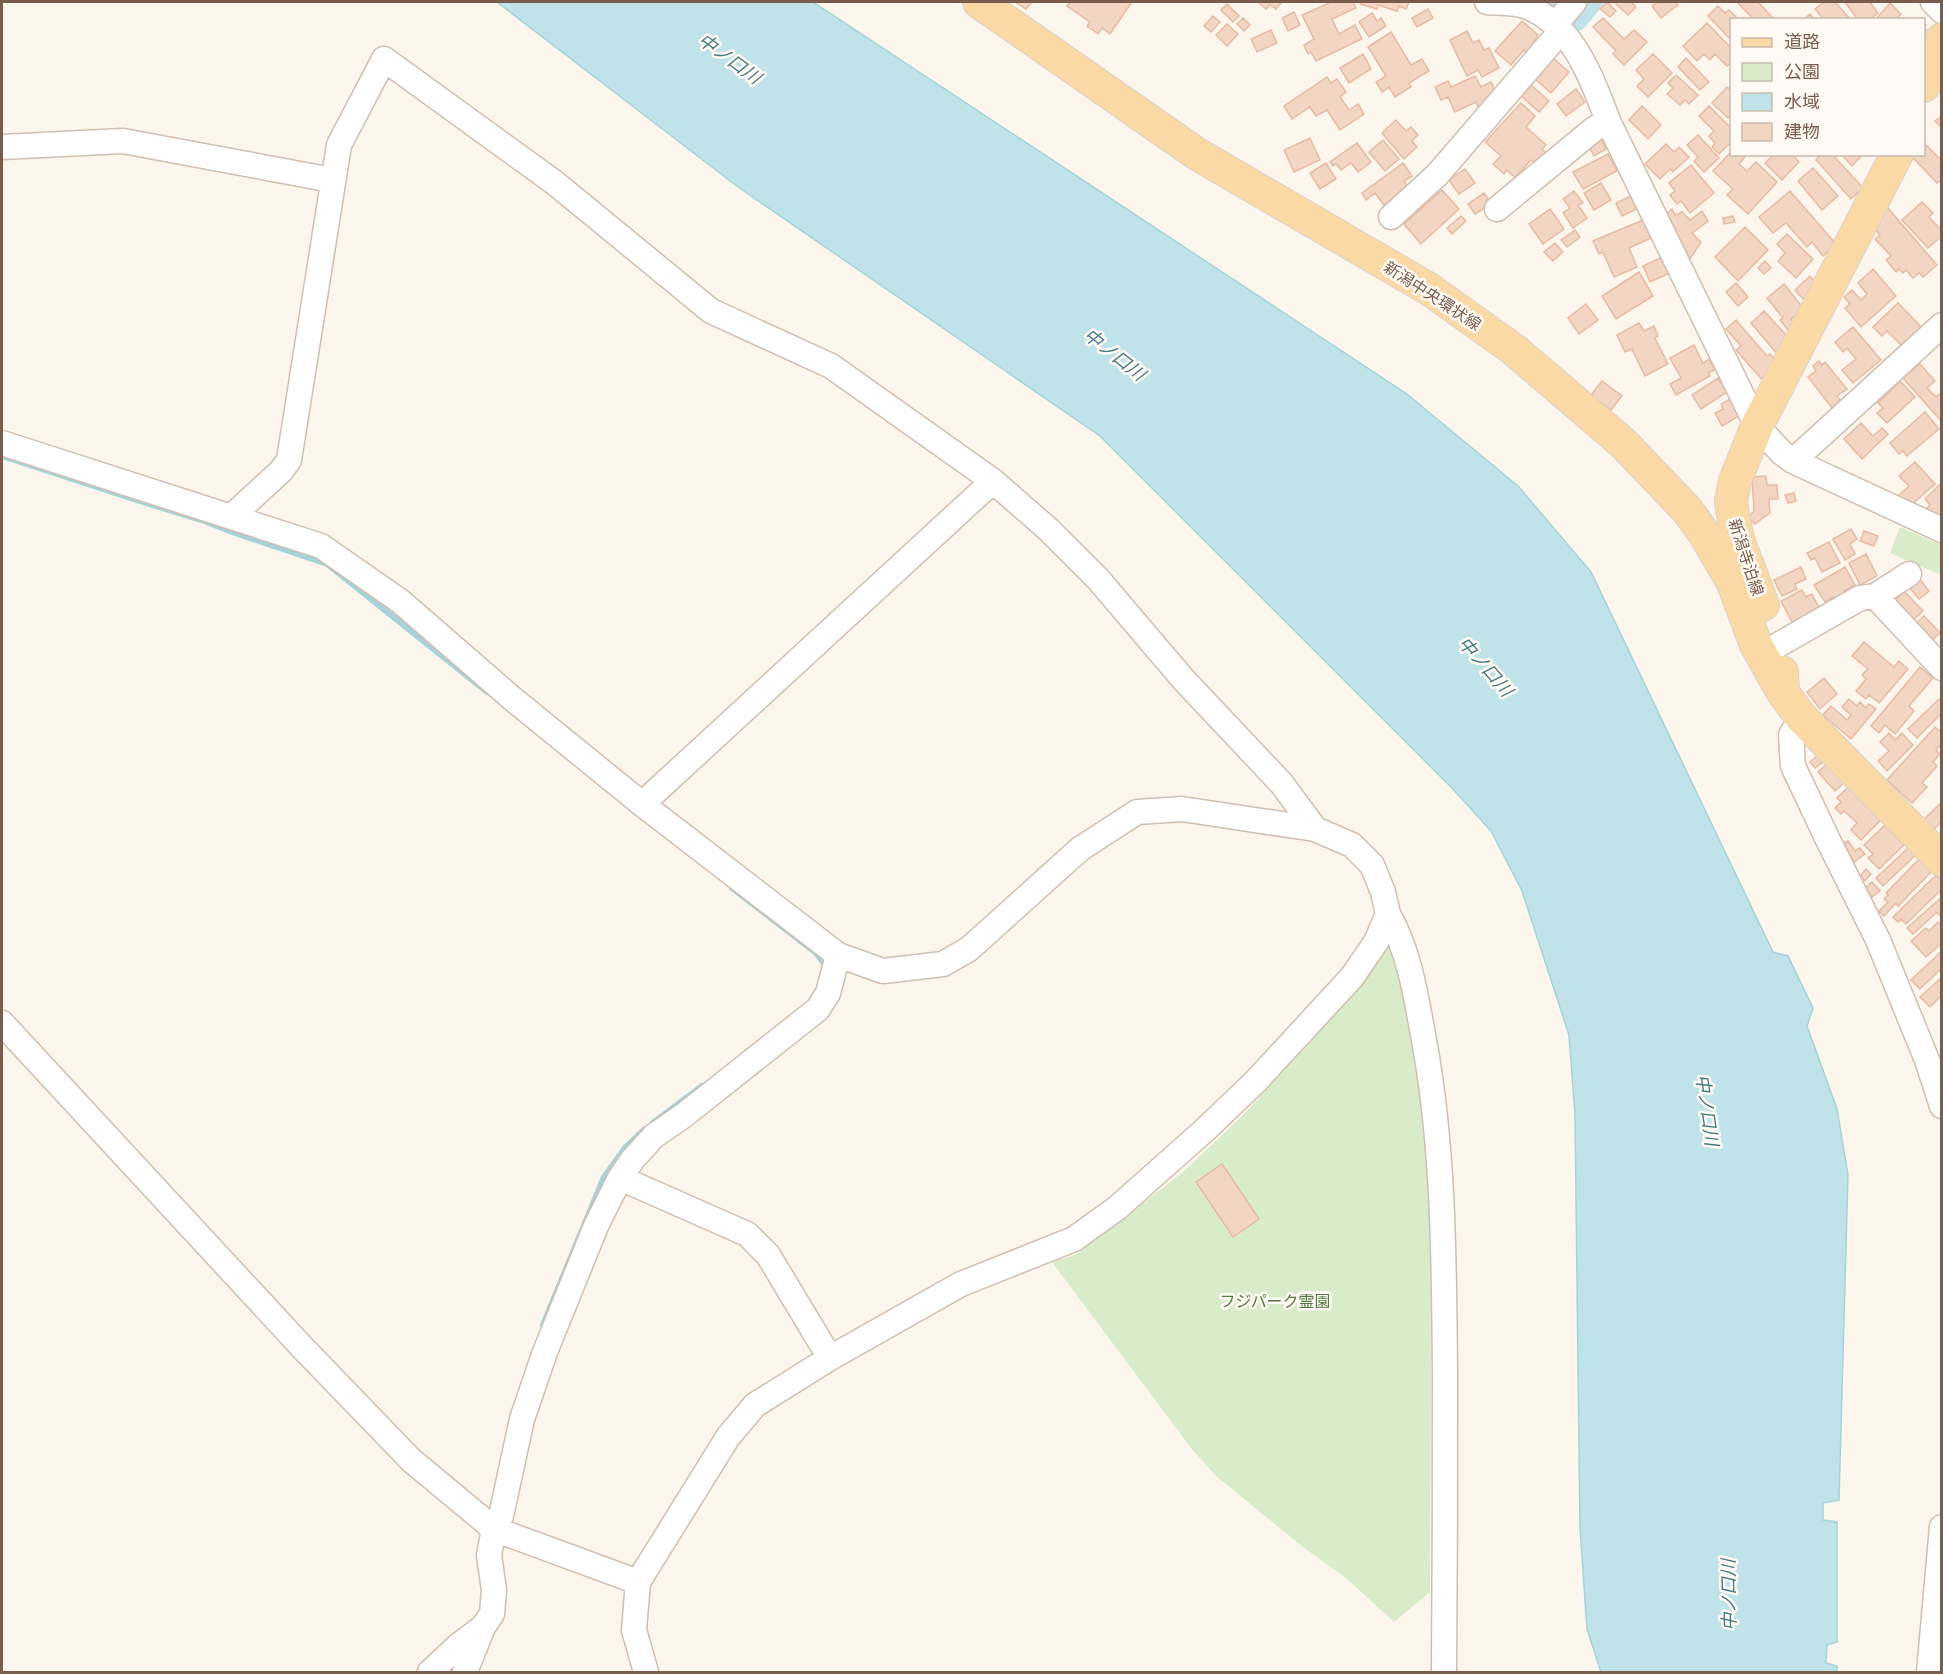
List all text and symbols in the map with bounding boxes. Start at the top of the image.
legend [1730,18,1925,156]
water label: 中ノ口川 [694,28,767,89]
text: 道路 [1784,30,1820,52]
text: 公園 [1784,60,1820,82]
text: 水域 [1784,90,1820,112]
text: 建物 [1784,120,1820,142]
street label: 新潟中央環状線 [1381,257,1485,333]
water label: 中ノ口川 [1080,323,1152,386]
street label: 新潟寺泊線 [1726,516,1768,598]
water label: 中ノ口川 [1454,632,1519,702]
water label: 中ノ口川 [1692,1073,1724,1149]
park label: フジパーク霊園 [1219,1291,1331,1310]
water label: 中ノ口川 [1716,1557,1740,1631]

